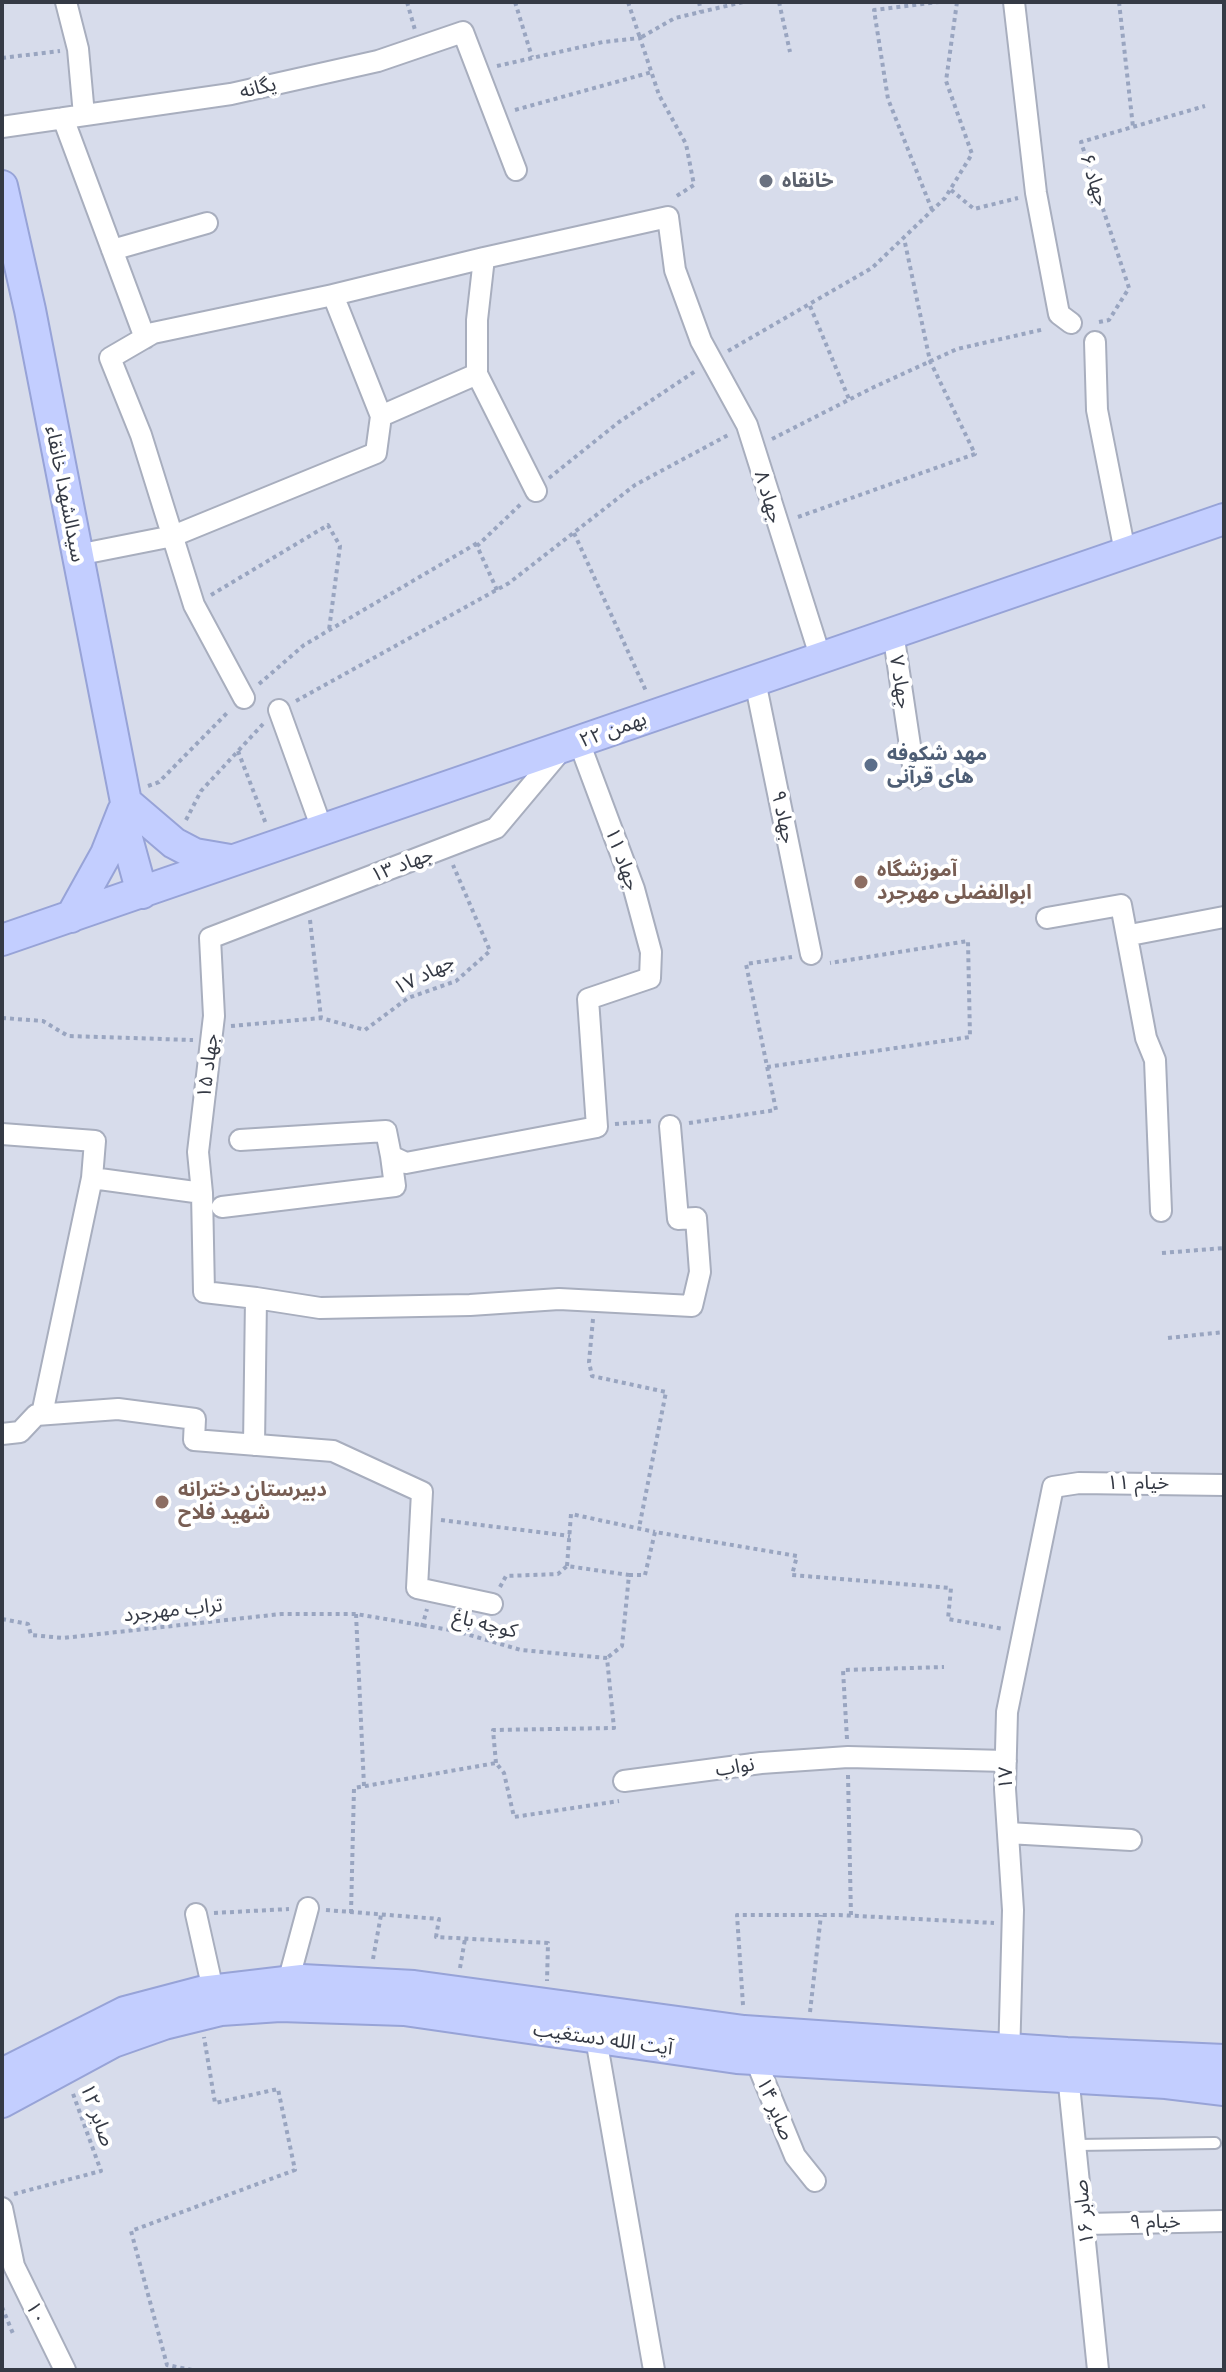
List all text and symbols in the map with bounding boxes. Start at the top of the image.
street label: یگانه [237,72,279,104]
street label: جهاد ۶ [1074,151,1114,209]
place label: خانقاه [782,169,834,193]
marker: خانقاه [757,172,775,190]
street label: سیدالشهدا خانقاء [40,424,90,564]
street label: جهاد ۸ [749,468,787,526]
street label: جهاد ۷ [884,654,916,710]
street label: ۲۲ بهمن [576,707,650,753]
place label: مهد شکوفه های قرآنی [887,742,987,789]
marker: مهد شکوفه های قرآنی [862,756,880,774]
street label: جهاد ۹ [766,788,800,846]
street label: جهاد ۱۱ [600,824,644,894]
street label: جهاد ۱۳ [367,842,437,888]
place label: آموزشگاه ابوالفضلی مهرجرد [877,858,1032,905]
marker: آموزشگاه ابوالفضلی مهرجرد [852,873,870,891]
street label: جهاد ۱۷ [389,949,459,1001]
street label: جهاد ۱۵ [192,1032,224,1100]
street label: خیام ۱۱ [1107,1471,1169,1495]
place label: دبیرستان دخترانه شهید فلاح [178,1478,327,1525]
marker: دبیرستان دخترانه شهید فلاح [153,1493,171,1511]
street label: تراب مهرجرد [122,1593,224,1627]
street label: کوچه باغ [450,1604,520,1644]
street label: نواب [714,1752,756,1782]
street label: ۱۷ [994,1767,1018,1789]
street label: آیت الله دستغیب [532,2017,674,2061]
street label: صایر ۱۴ [751,2074,799,2144]
street label: صابر ۱۲ [75,2080,119,2150]
street label: صابر ۱۶ [1069,2178,1099,2246]
street label: خیام ۹ [1129,2210,1181,2234]
street label: ۱۰ [20,2297,52,2329]

